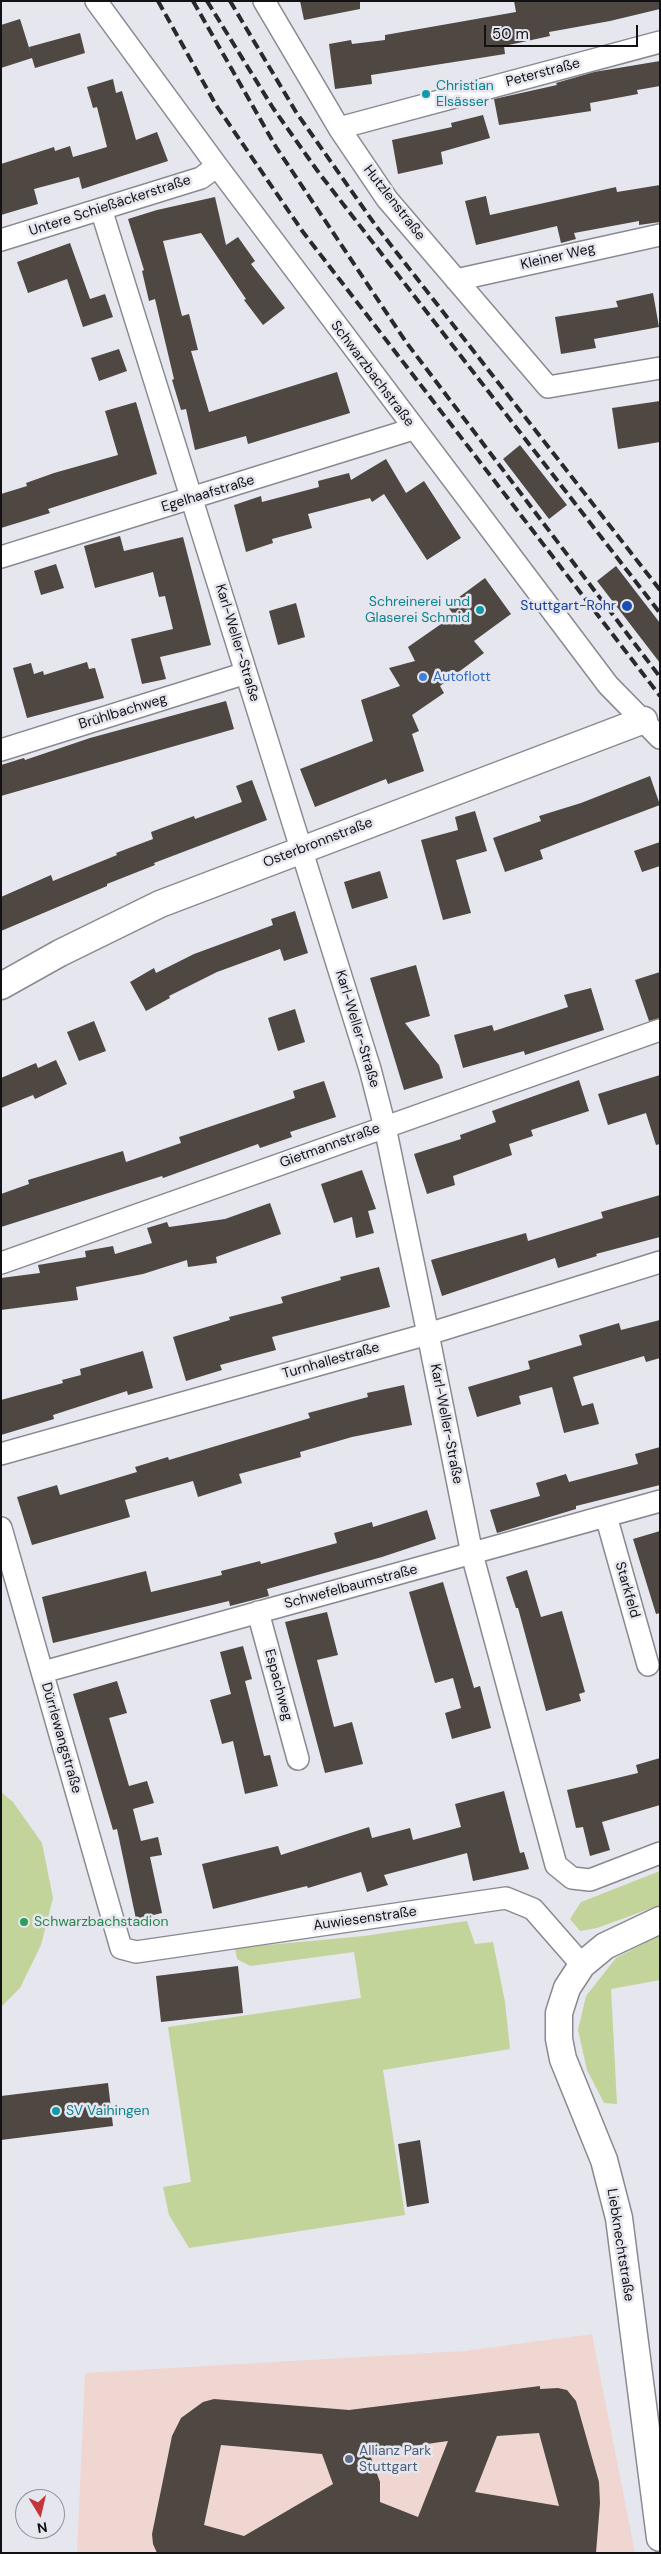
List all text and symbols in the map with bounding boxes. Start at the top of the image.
scale bar [486,15,640,47]
text: 50 m [492,24,529,44]
street label: Peterstraße [504,55,582,91]
place label: Christian Elsässer [436,78,494,110]
marker: Christian Elsässer [420,88,432,100]
street label: Hutzlenstraße [359,162,429,244]
street label: Untere Schießäckerstraße [27,172,193,240]
street label: Kleiner Weg [519,240,597,274]
street label: Schwarzbachstraße [327,318,417,430]
street label: Egelhaafstraße [159,472,257,516]
street label: Karl-Weller-Straße [211,582,263,704]
place label: Schreinerei und Glaserei Schmid [365,594,470,626]
place label: Stuttgart-Rohr [520,598,616,614]
marker: Stuttgart-Rohr [620,599,634,613]
marker: Schreinerei und Glaserei Schmid [474,604,486,616]
place label: Autoflott [433,669,491,685]
marker: Autoflott [417,671,429,683]
street label: Brühlbachweg [77,691,169,733]
street label: Osterbronnstraße [261,814,375,872]
street label: Karl-Weller-Straße [331,968,383,1090]
street label: Gietmannstraße [278,1120,382,1172]
street label: Turnhallestraße [280,1339,382,1383]
street label: Karl-Weller-Straße [426,1363,466,1485]
street label: Starkfeld [611,1560,643,1620]
street label: Schwefelbaumstraße [283,1561,419,1613]
street label: Espachweg [260,1647,296,1723]
street label: Dürrlewangstraße [37,1681,85,1795]
street label: Auwiesenstraße [312,1903,418,1935]
place label: Schwarzbachstadion [34,1914,169,1930]
marker: Schwarzbachstadion [18,1916,30,1928]
place label: SV Vaihingen [66,2103,149,2119]
marker: SV Vaihingen [50,2105,62,2117]
street label: Liebknechtstraße [603,2187,637,2303]
place label: Allianz Park Stuttgart [359,2443,431,2476]
marker: Allianz Park Stuttgart [343,2453,355,2465]
north arrow [15,2489,65,2539]
text: N [36,2518,49,2538]

